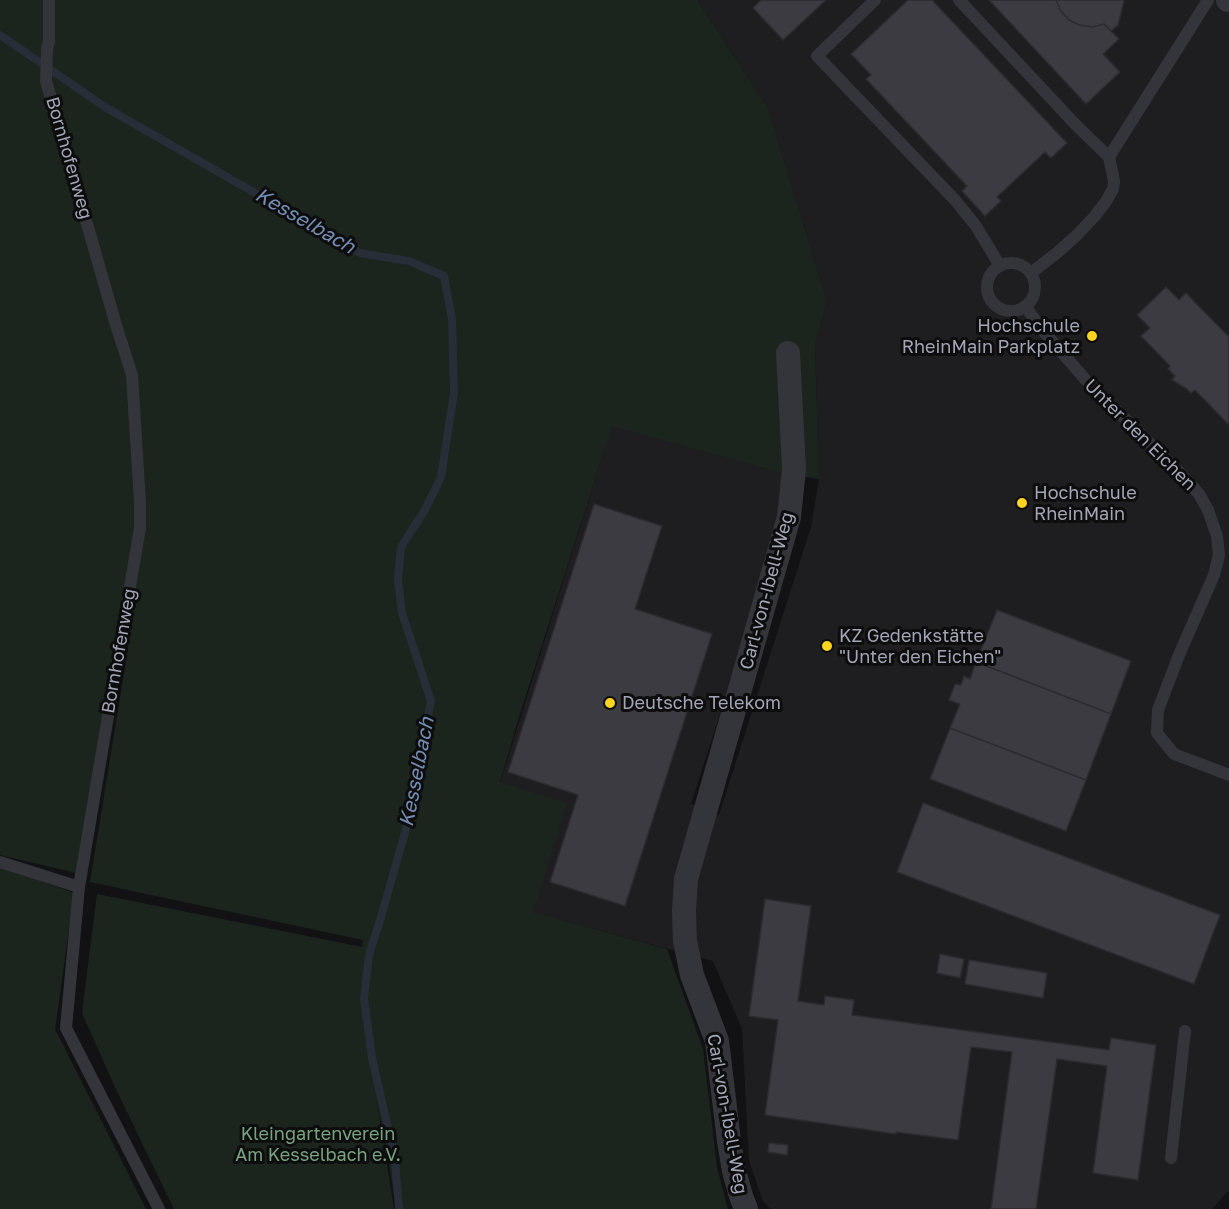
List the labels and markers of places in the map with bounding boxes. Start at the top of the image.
place label: Hochschule RheinMain Parkplatz [902,315,1080,358]
marker: Hochschule RheinMain Parkplatz [1085,329,1099,343]
place label: Hochschule RheinMain [1034,482,1137,524]
marker: Hochschule RheinMain [1015,496,1029,510]
place label: KZ Gedenkstätte "Unter den Eichen" [839,625,1001,668]
marker: KZ Gedenkstätte "Unter den Eichen" [820,639,834,653]
place label: Deutsche Telekom [622,692,781,714]
marker: Deutsche Telekom [603,696,617,710]

